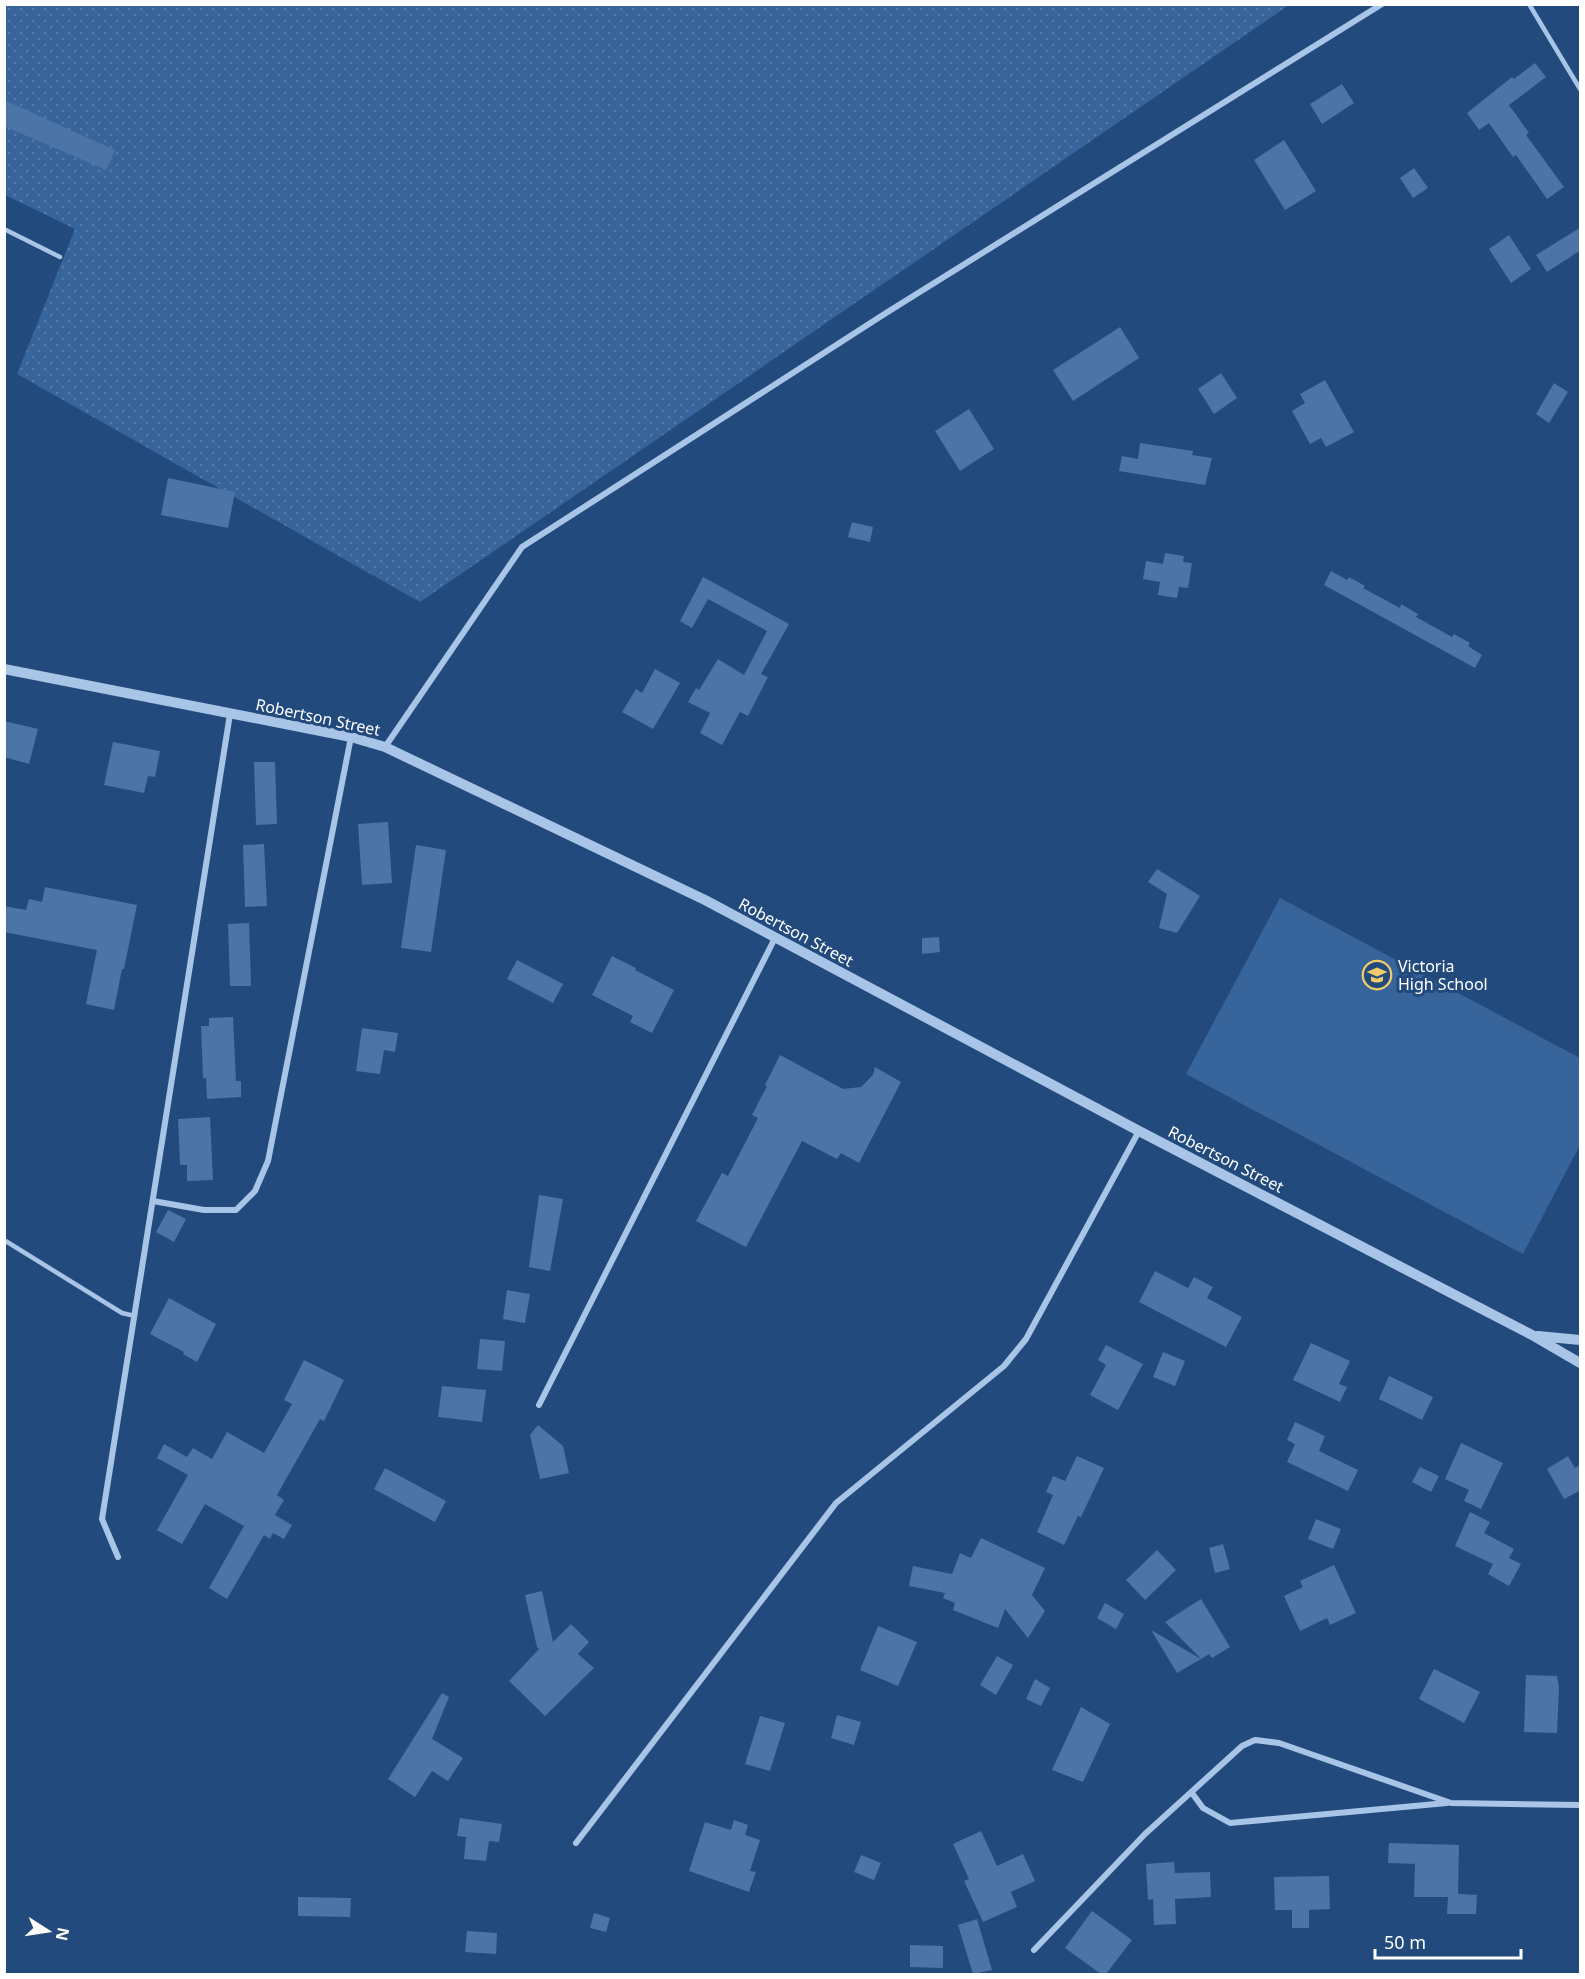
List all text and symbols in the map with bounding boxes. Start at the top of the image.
street label: Robertson Street [254,693,383,741]
street label: Robertson Street [735,892,857,972]
place label: Victoria High School [1398,955,1488,995]
school or university icon: Victoria High School [1361,959,1393,991]
street label: Robertson Street [1164,1120,1288,1198]
north arrow [18,1901,78,1961]
scale bar [1375,1922,1520,1960]
text: N [51,1925,75,1943]
text: 50 m [1384,1930,1426,1954]

